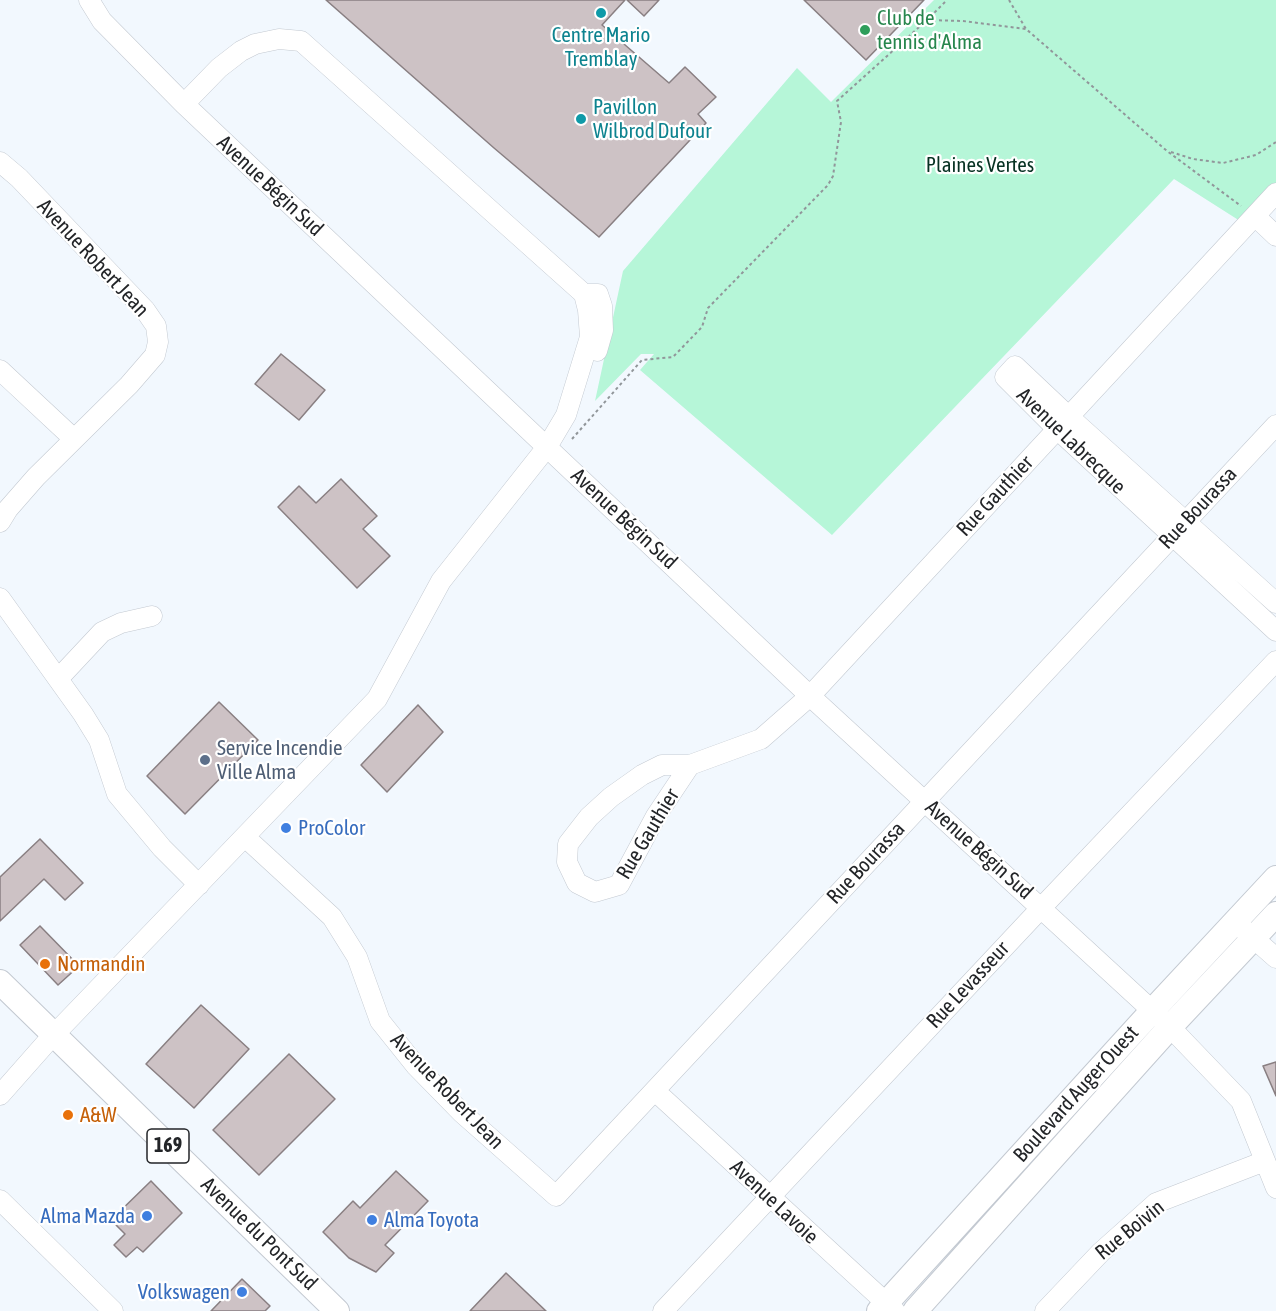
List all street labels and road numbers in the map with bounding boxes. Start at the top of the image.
street label: Avenue Bégin Sud [212,130,328,242]
street label: Avenue Robert Jean [32,194,154,322]
street label: Avenue Labrecque [1011,383,1131,499]
street label: Rue Gauthier [951,451,1039,541]
street label: Rue Bourassa [1154,462,1242,554]
street label: Avenue Bégin Sud [566,463,682,575]
street label: Rue Gauthier [611,784,685,884]
street label: Avenue Bégin Sud [920,795,1038,905]
street label: Rue Bourassa [822,817,910,909]
street label: Rue Levasseur [921,936,1015,1034]
street label: Boulevard Auger Ouest [1008,1021,1144,1167]
street label: Avenue Robert Jean [385,1028,509,1154]
road number: 169 [147,1129,189,1163]
street label: Avenue Lavoie [725,1155,823,1249]
street label: Avenue du Pont Sud [196,1172,322,1296]
street label: Rue Boivin [1090,1195,1170,1265]

